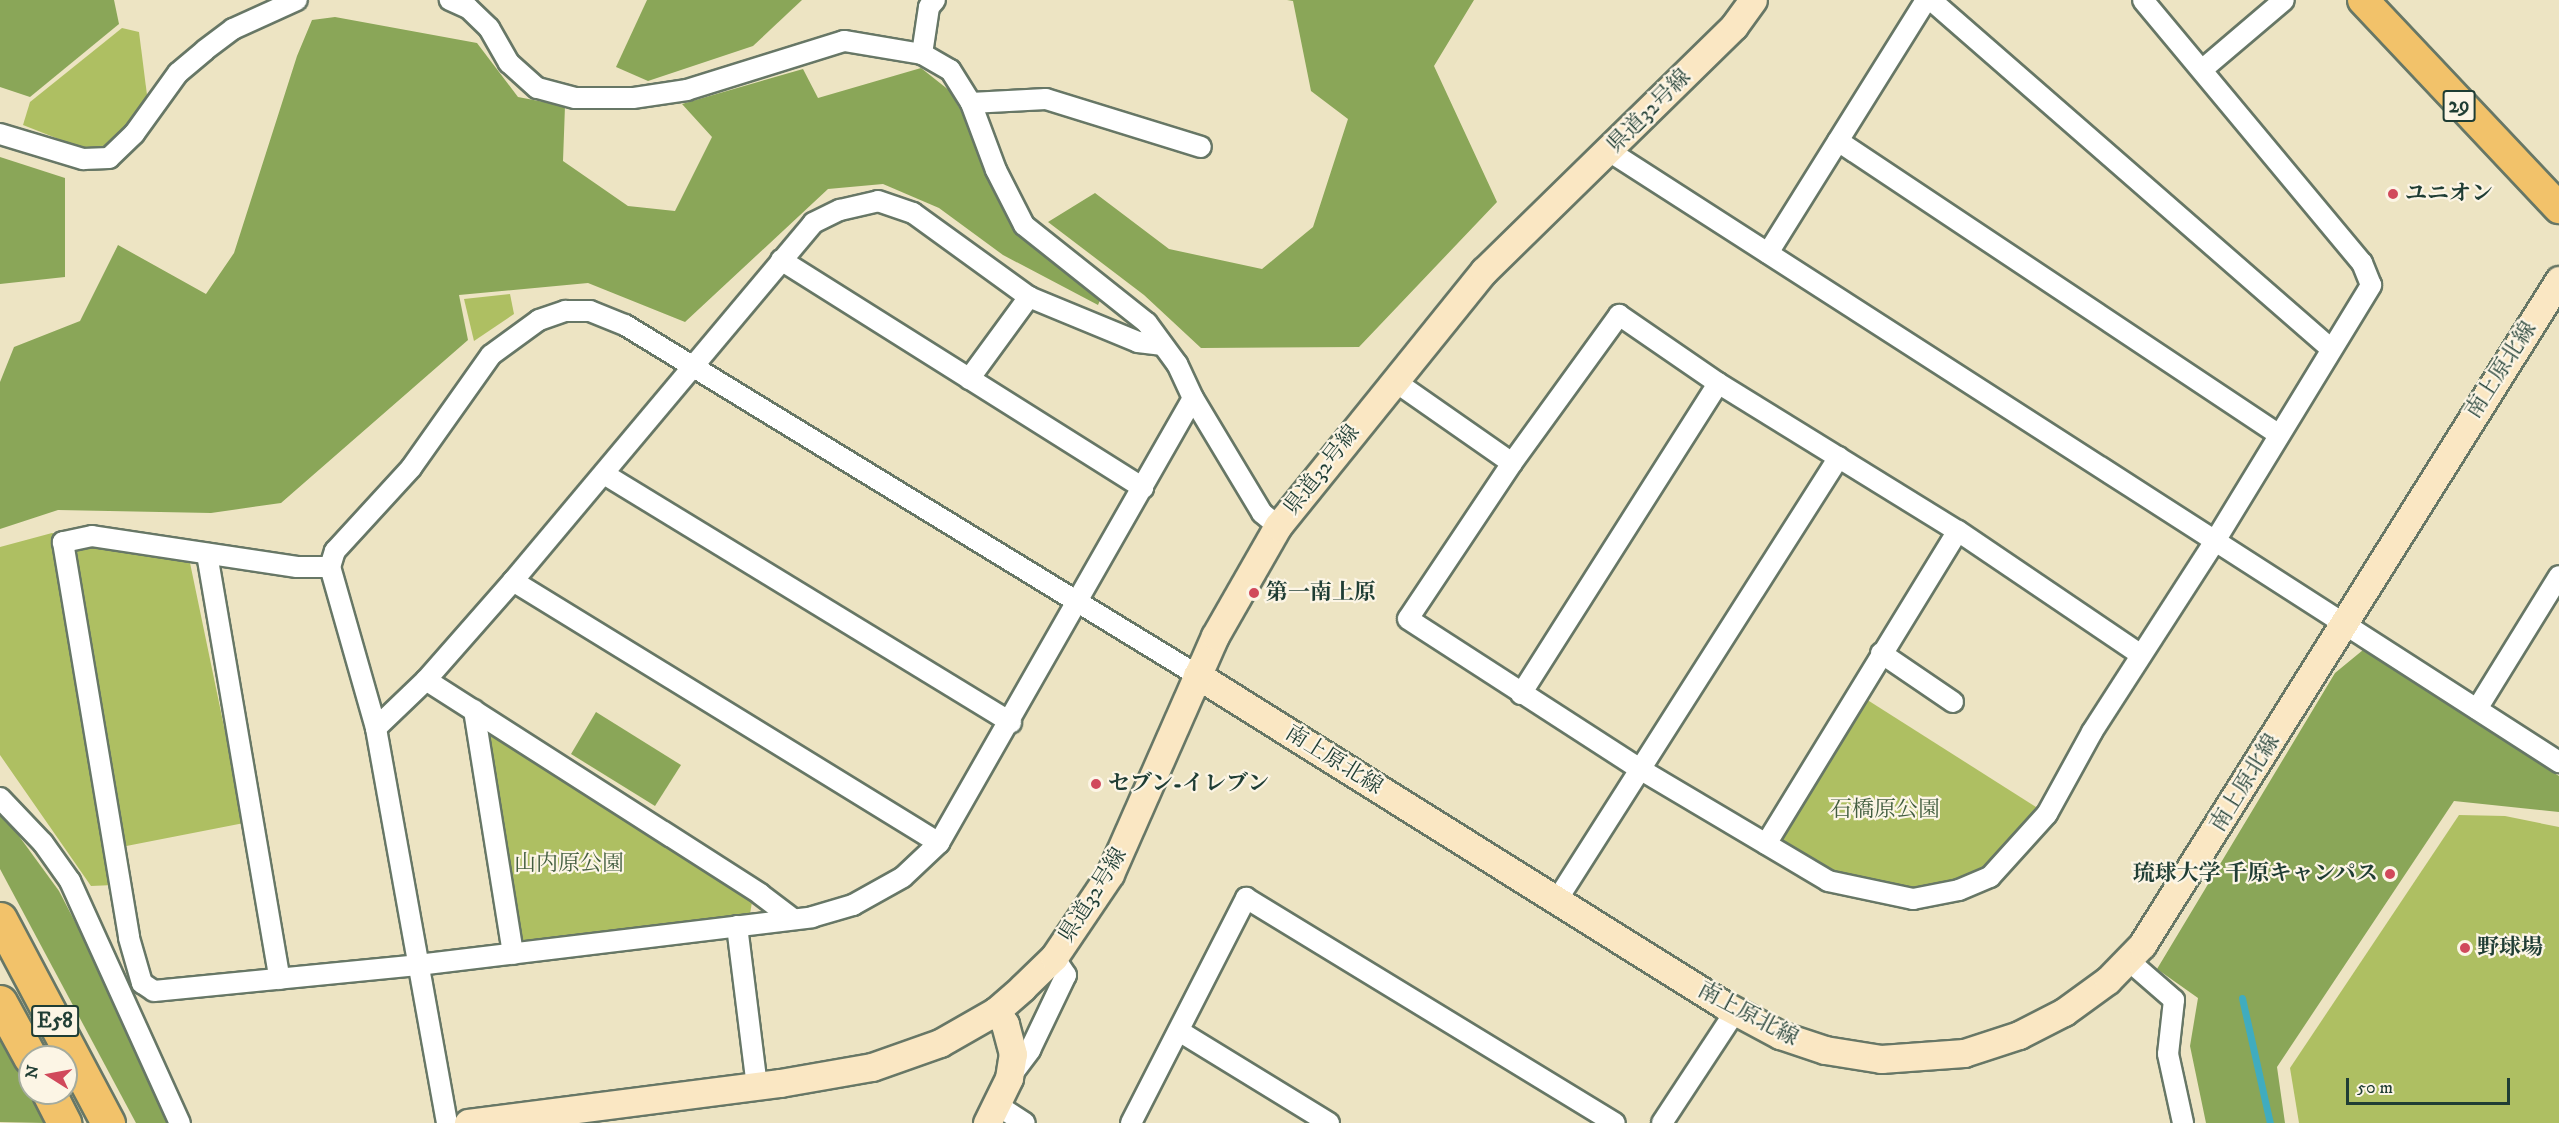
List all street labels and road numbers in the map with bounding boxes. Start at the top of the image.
street label: 県道32号線 [1602,64,1696,158]
road number: 29 [2442,88,2476,124]
street label: 南上原北線 [2460,317,2542,423]
street label: 県道32号線 [1279,420,1365,520]
street label: 南上原北線 [1280,720,1388,800]
street label: 南上原北線 [2205,729,2285,837]
street label: 県道32号線 [1053,843,1133,947]
street label: 南上原北線 [1693,977,1803,1051]
road number: E58 [31,1003,79,1039]

